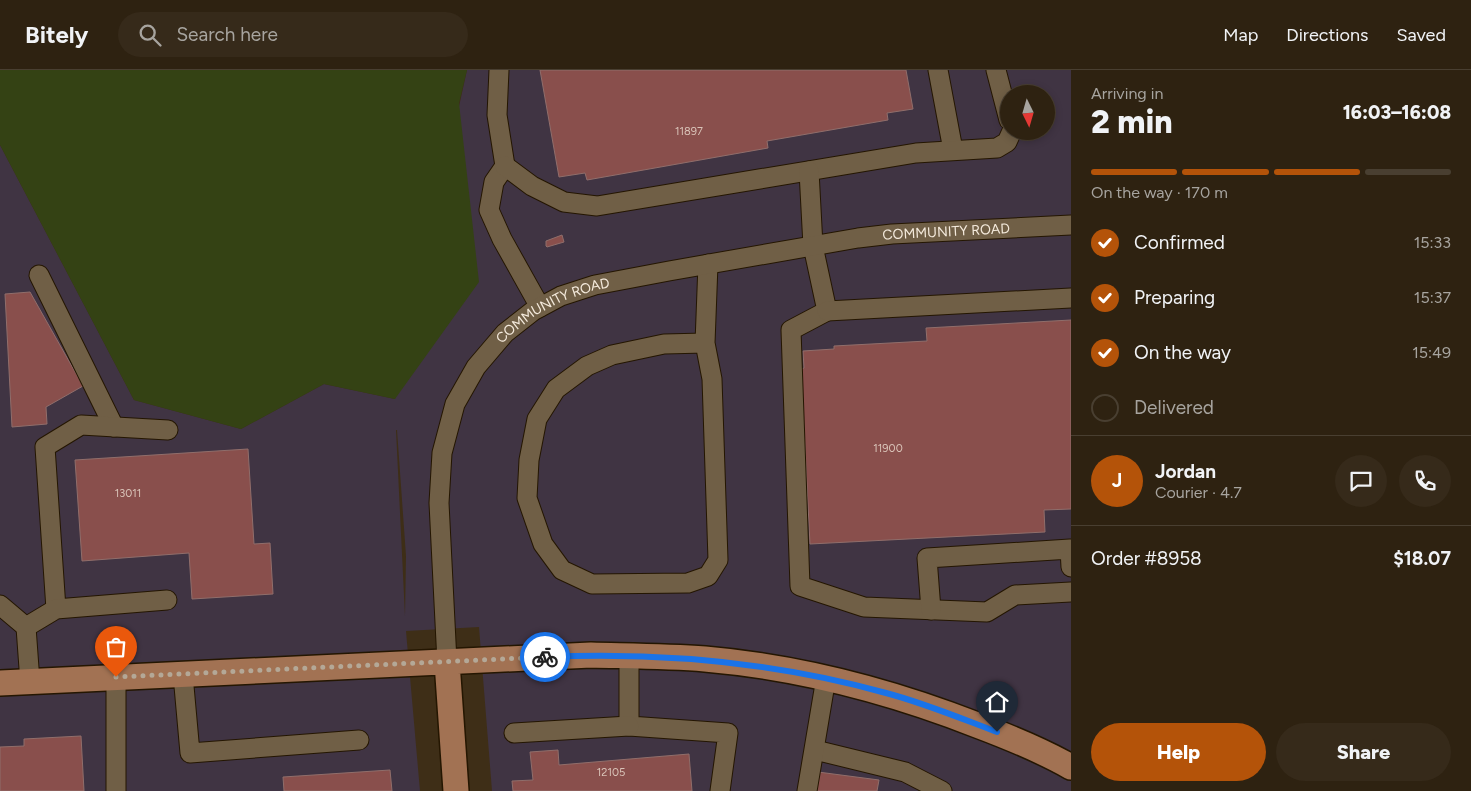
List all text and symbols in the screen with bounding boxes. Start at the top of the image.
search box [118,12,468,57]
text: Bitely [25,20,88,49]
icon: search [136,21,164,49]
text: Search here [176,23,278,46]
text: Map [1223,24,1258,46]
text: Directions [1286,24,1368,46]
text: Saved [1396,24,1446,46]
text: Arriving in [1091,84,1163,103]
north arrow [1000,85,1055,140]
map controls [1000,85,1055,140]
text: 16:03–16:08 [1343,101,1451,124]
text: 2 min [1091,103,1173,141]
house number: 11897 [675,125,703,138]
text: On the way · 170 m [1091,183,1228,202]
street label: COMMUNITY ROAD [882,220,1010,244]
icon: check [1091,229,1119,257]
text: Confirmed [1134,231,1225,254]
text: 15:33 [1414,233,1451,252]
street label: COMMUNITY ROAD [492,274,611,346]
icon: check [1091,284,1119,312]
text: Preparing [1134,286,1215,309]
text: 15:37 [1414,288,1451,307]
icon: check [1091,339,1119,367]
text: On the way [1134,341,1231,364]
text: 15:49 [1412,343,1451,362]
text: Delivered [1134,396,1214,419]
house number: 11900 [873,442,903,455]
button: chat [1335,455,1387,507]
button: phone [1399,455,1451,507]
text: Jordan [1155,460,1216,483]
text: J [1112,469,1122,492]
text: Courier · 4.7 [1155,483,1242,502]
house number: 13011 [115,487,141,500]
text: Order #8958 [1091,547,1202,570]
text: $18.07 [1393,547,1451,570]
pin [95,626,137,677]
courier [520,632,570,682]
icon: bag [102,633,130,661]
icon: bike [531,643,559,671]
pin [976,681,1018,732]
icon: home [983,688,1011,716]
button: Help [1091,723,1266,781]
button: Share [1276,723,1451,781]
house number: 12105 [597,766,625,779]

